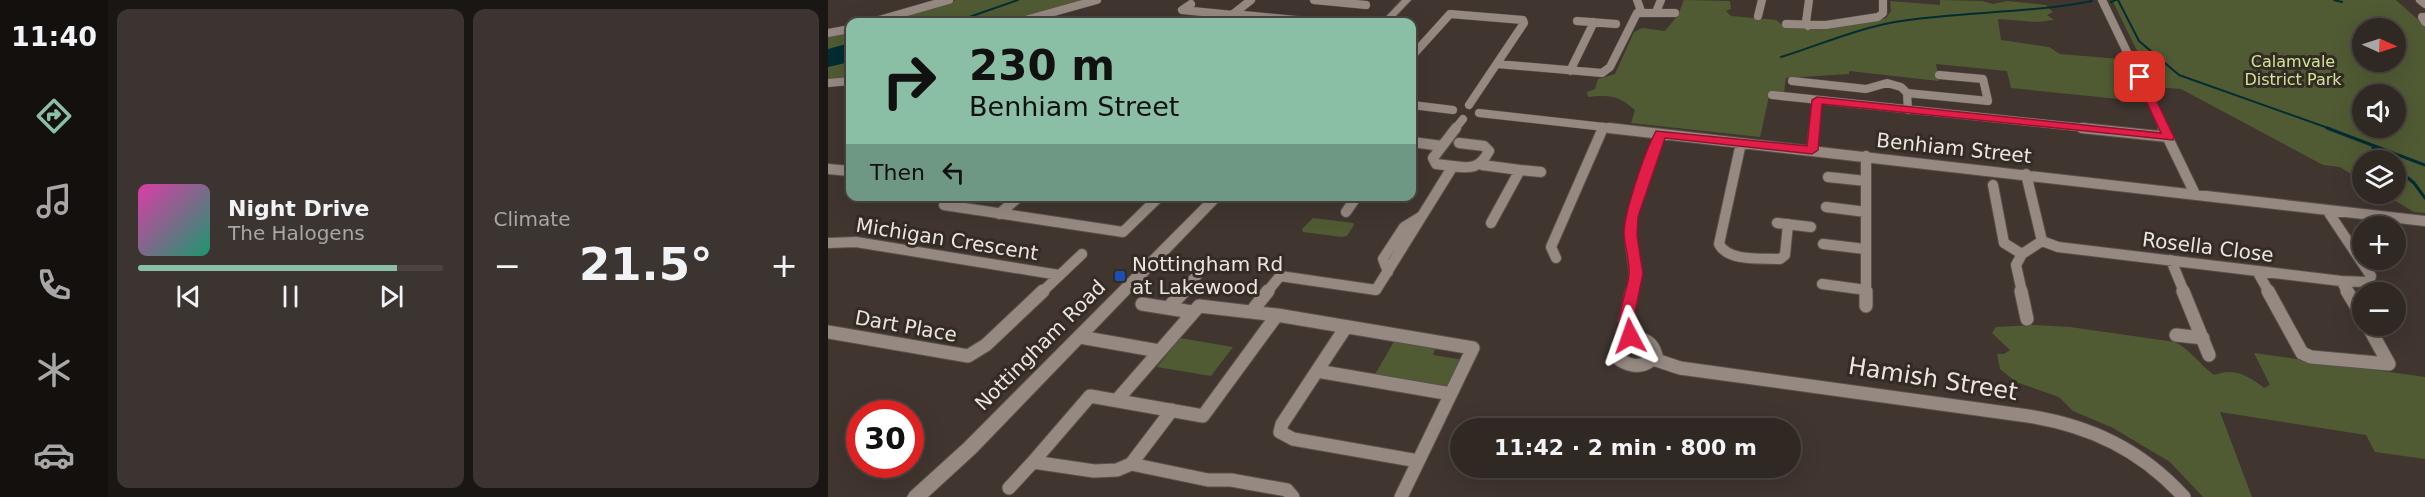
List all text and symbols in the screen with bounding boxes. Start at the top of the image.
north arrow [2352,18,2406,72]
map controls [2352,18,2406,336]
text: 11:40 [11,21,97,52]
text: 230 m [969,41,1115,90]
icon: right [870,42,948,120]
pin [2114,51,2165,102]
park label: Calamvale District Park [2244,52,2342,89]
icon: arrive [2123,60,2156,93]
button: sound [2352,84,2406,138]
text: Benhiam Street [969,91,1179,122]
icon: directions [33,95,75,137]
street label: Benhiam Street [1875,128,2033,168]
button: layers [2352,150,2406,204]
icon: left [937,156,970,189]
text: Then [870,160,925,185]
icon: music [33,180,75,222]
text: Night Drive [228,196,369,221]
text: Climate [494,207,570,231]
street label: Michigan Crescent [854,213,1040,265]
button: + [2352,216,2406,270]
text: The Halogens [228,221,365,245]
street label: Rosella Close [2141,227,2275,267]
text: 21.5° [579,238,713,291]
text: − [494,246,521,285]
text: + [770,246,798,285]
place label: Nottingham Rd at Lakewood [1132,252,1283,299]
icon: phone [33,264,75,306]
marker: Nottingham Rd at Lakewood [1113,269,1127,283]
street label: Nottingham Road [970,275,1110,415]
icon: previous [172,280,205,313]
icon: pause [274,280,307,313]
icon: next [375,280,408,313]
button: − [2352,282,2406,336]
position arrow [1598,304,1662,368]
street label: Dart Place [853,305,959,347]
icon: climate [33,349,75,391]
street label: Hamish Street [1846,352,2020,406]
speed limit sign: 30 [846,400,924,478]
icon: car [33,434,75,476]
text: 11:42 · 2 min · 800 m [1494,435,1757,460]

